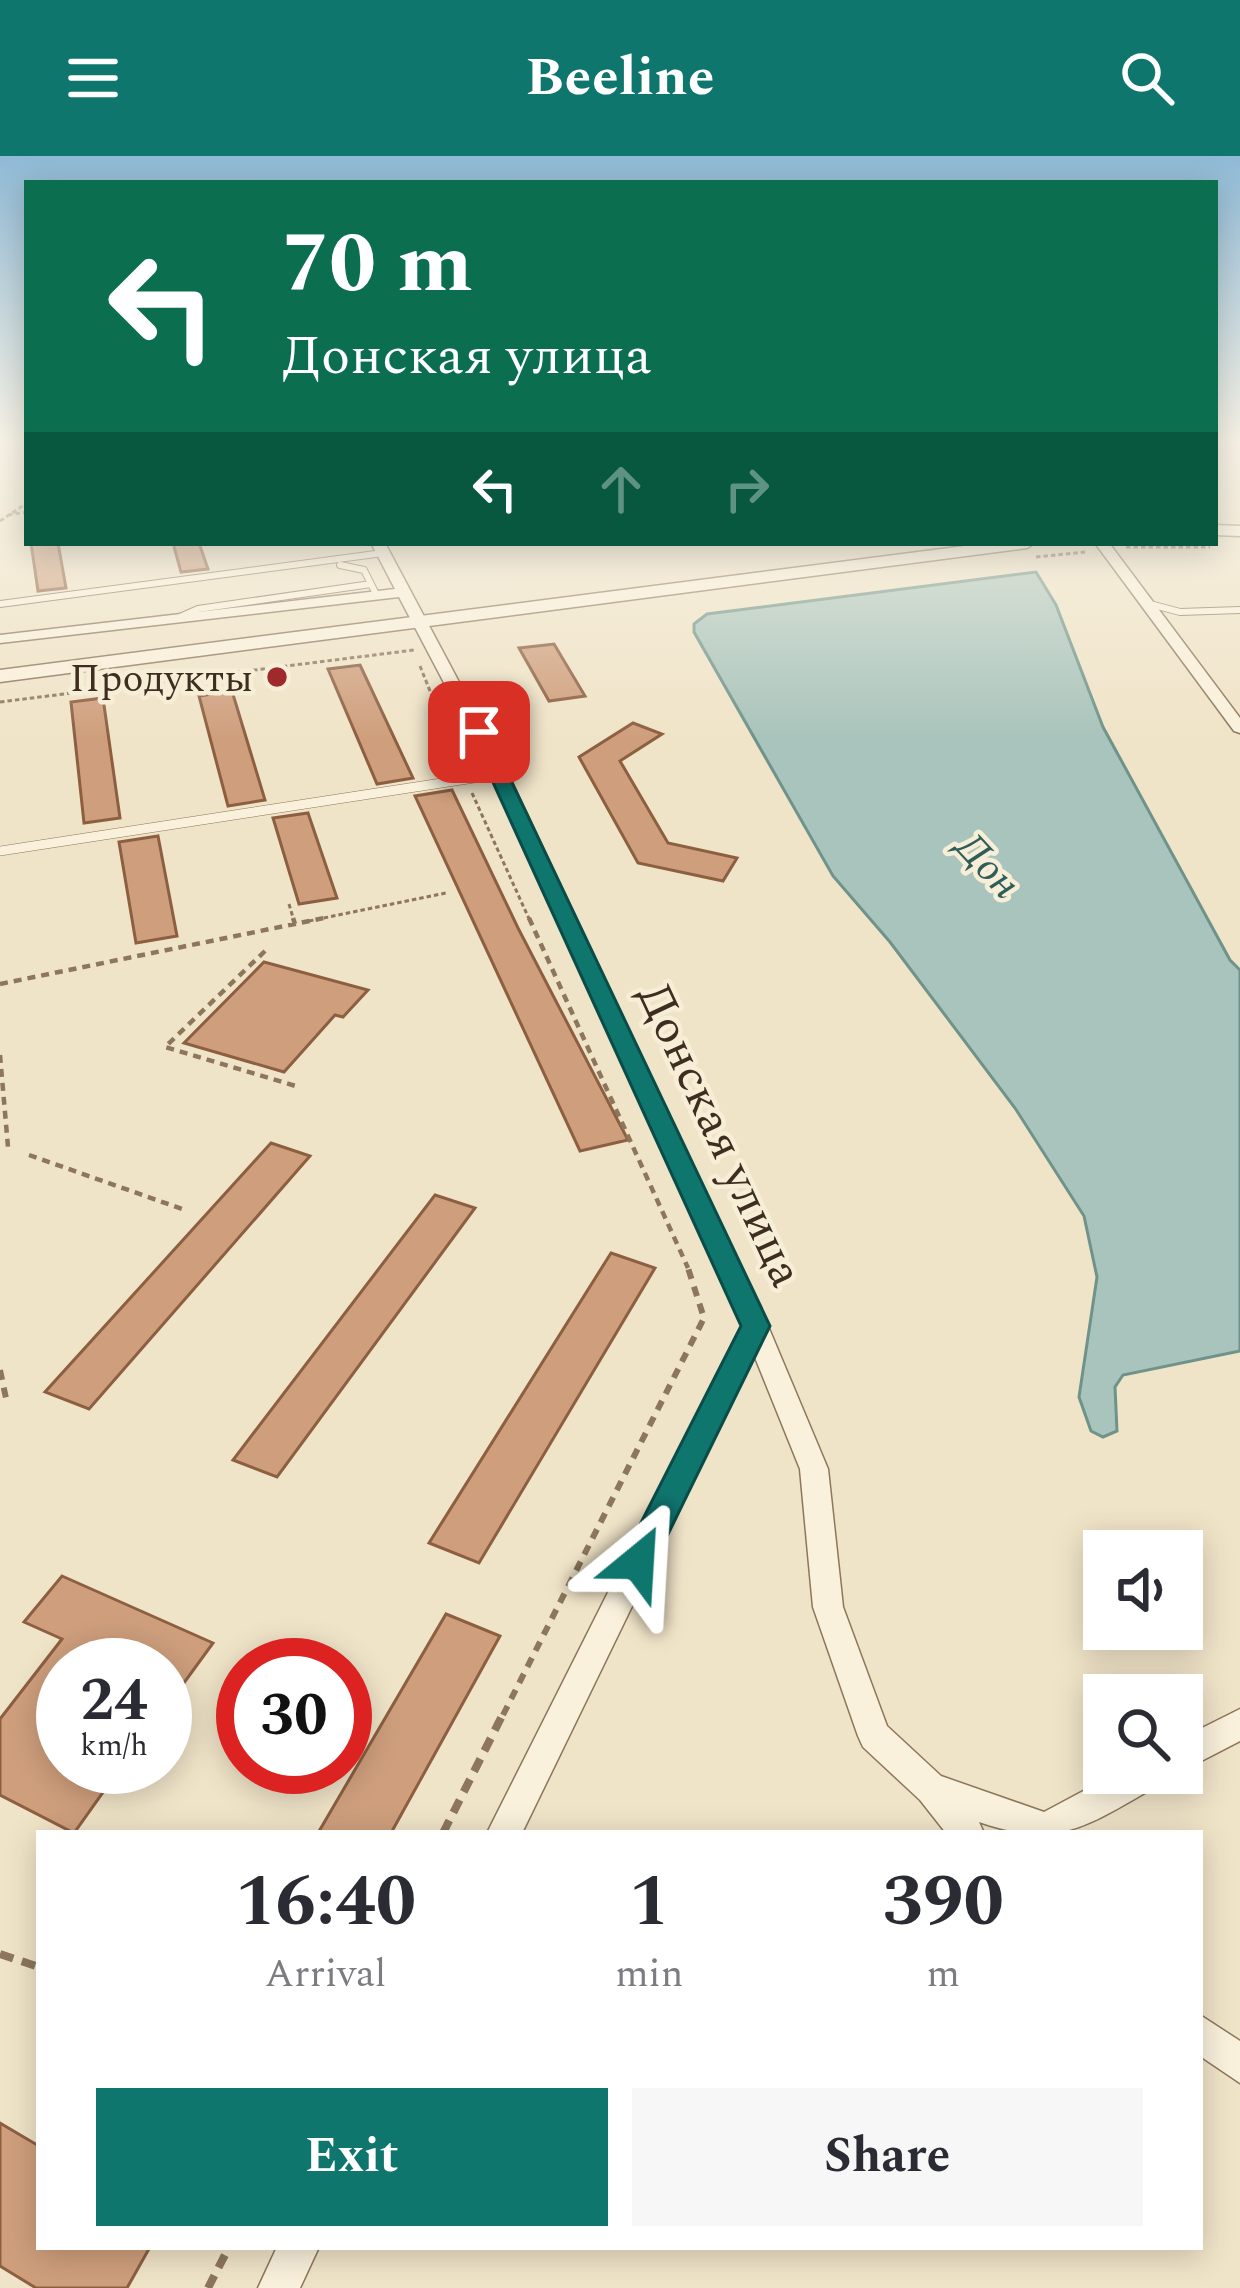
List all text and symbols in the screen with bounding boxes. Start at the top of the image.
text: Beeline [526,37,714,119]
icon: menu [60,45,126,111]
icon: search [1114,45,1180,111]
text: 70 m [282,201,473,329]
icon: left [84,228,240,384]
text: Донская улица [282,316,652,398]
icon: left [462,456,528,522]
icon: ahead [588,456,654,522]
icon: right [714,456,780,522]
place label: Продукты [70,650,253,709]
marker: Продукты [264,664,290,690]
pin [428,681,530,783]
icon: arrive [446,699,512,765]
water label: Дон [938,816,1035,914]
street label: Донская улица [617,971,822,1299]
position arrow [575,1499,701,1625]
map controls [1083,1530,1203,1794]
button: sound [1083,1530,1203,1650]
speed limit sign: 30 [216,1638,372,1794]
text: 24 [80,1655,148,1747]
button: search [1083,1674,1203,1794]
text: km/h [80,1723,148,1769]
text: 16:40 [235,1848,416,1957]
text: 1 [629,1848,670,1957]
text: 390 [883,1848,1004,1957]
text: Arrival [265,1945,386,2004]
text: min [615,1945,683,2004]
text: m [926,1945,960,2004]
button: Exit [96,2088,608,2226]
button: Share [632,2088,1143,2226]

